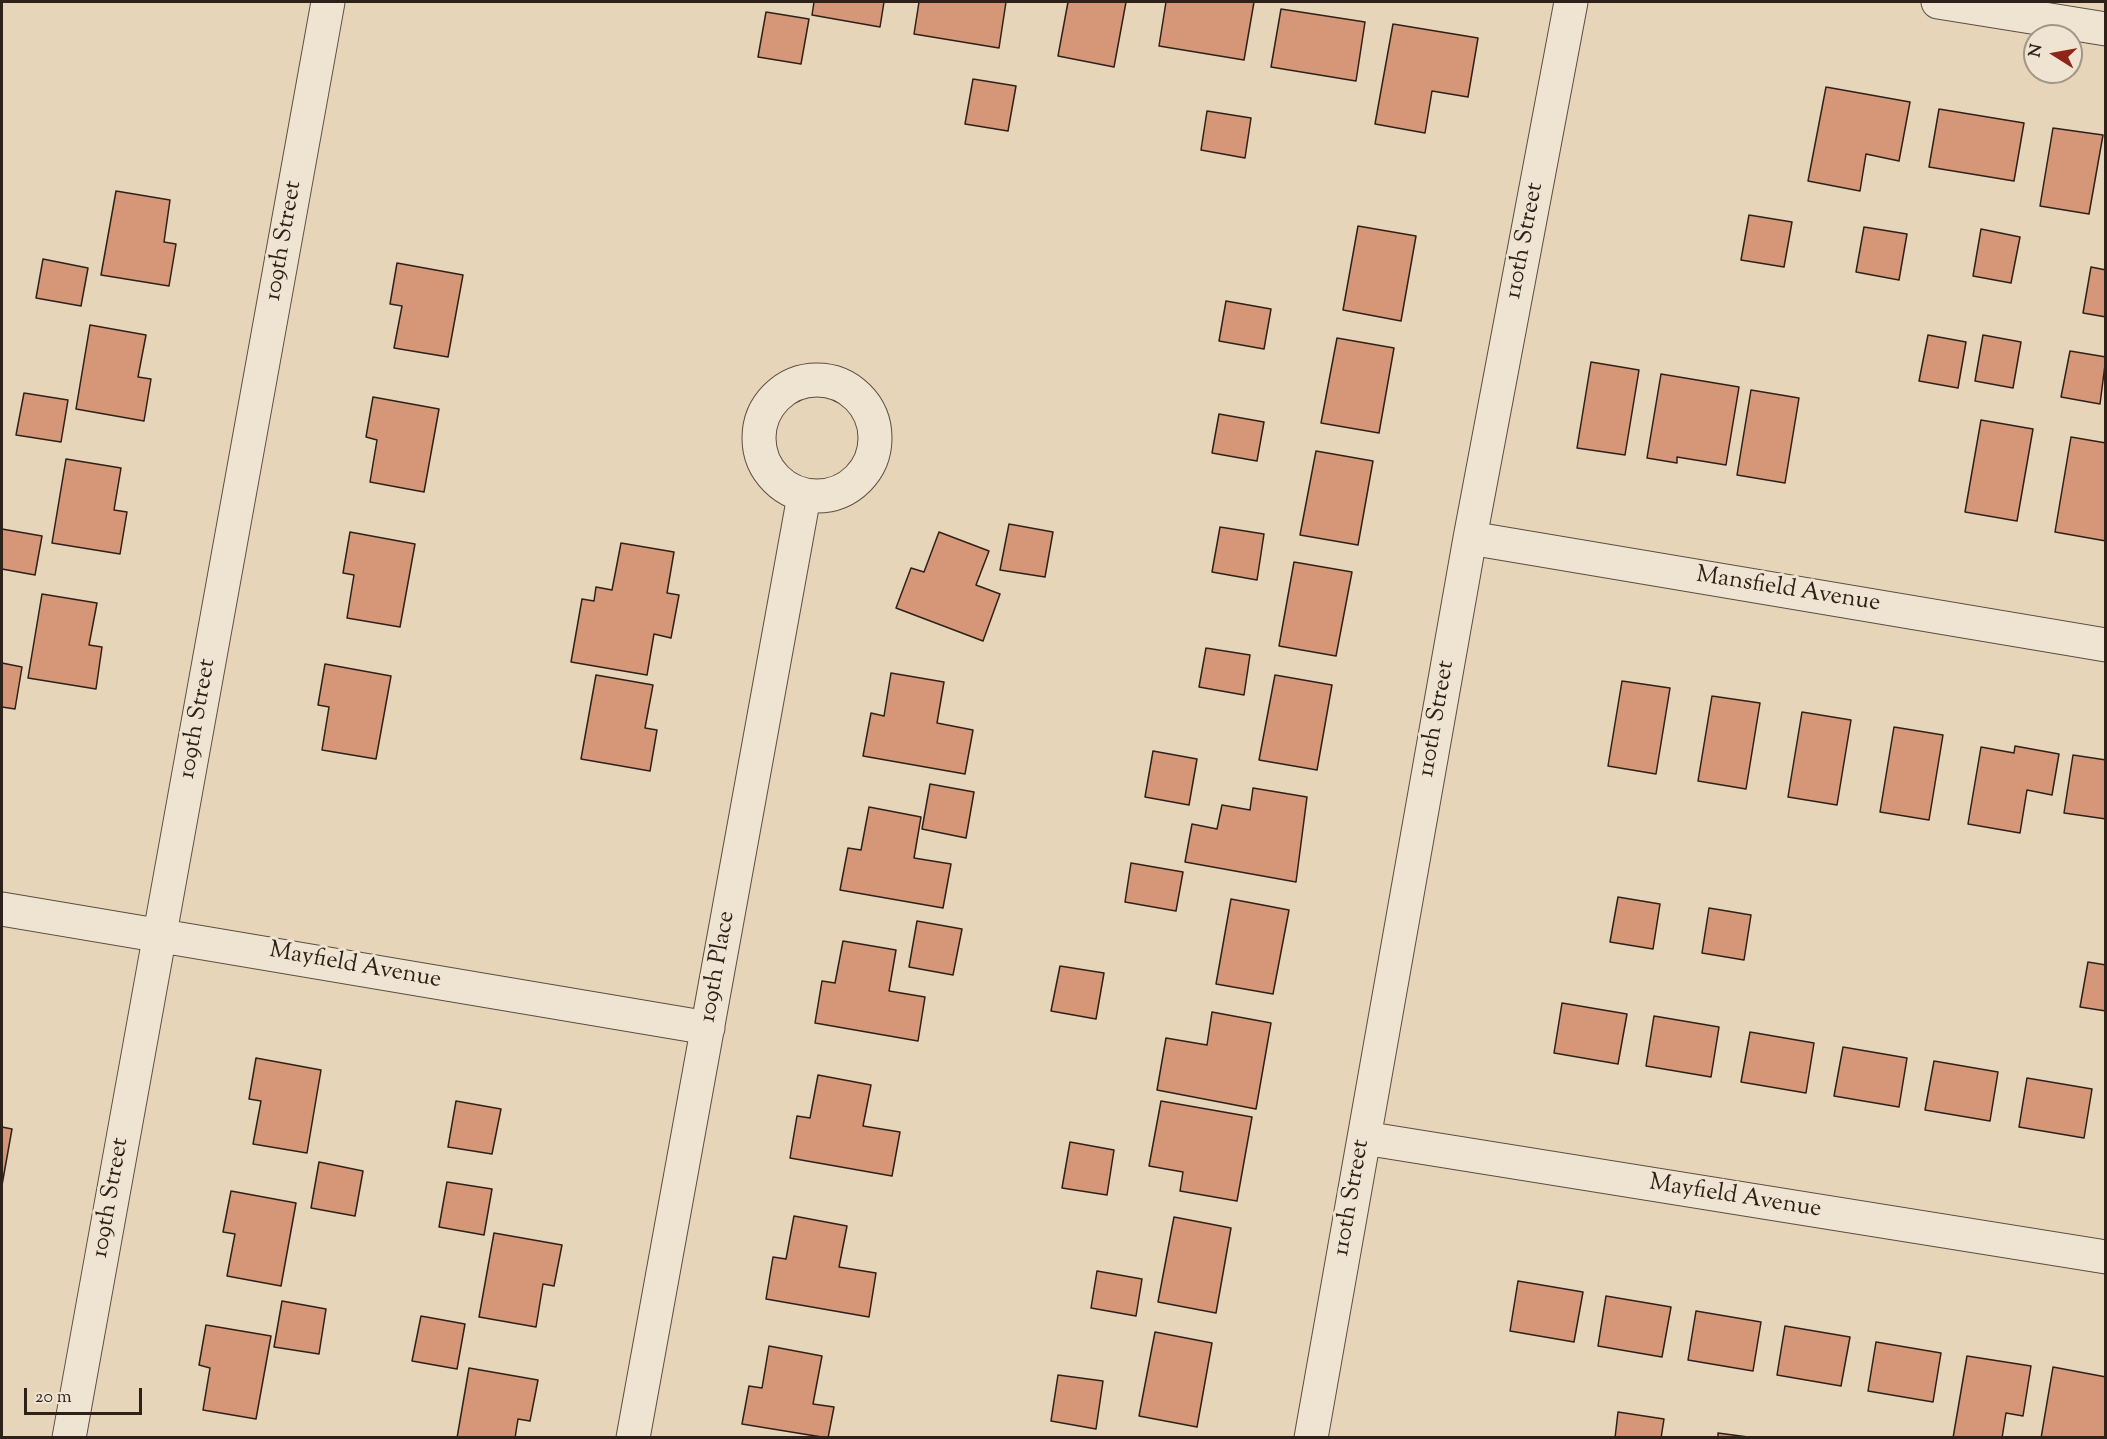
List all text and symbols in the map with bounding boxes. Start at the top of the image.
north arrow [2023,24,2083,84]
text: N [2024,42,2049,59]
street label: 109th Street [260,179,310,303]
street label: 110th Street [1501,180,1551,302]
street label: Mansfield Avenue [1694,562,1882,620]
street label: 109th Street [174,657,224,781]
street label: 110th Street [1414,658,1462,780]
street label: 109th Place [695,909,743,1025]
street label: Mayfield Avenue [267,938,443,996]
street label: 109th Street [87,1136,137,1260]
street label: 110th Street [1329,1137,1377,1259]
street label: Mayfield Avenue [1647,1170,1823,1226]
scale bar [27,1376,146,1414]
text: 20 m [35,1385,72,1411]

